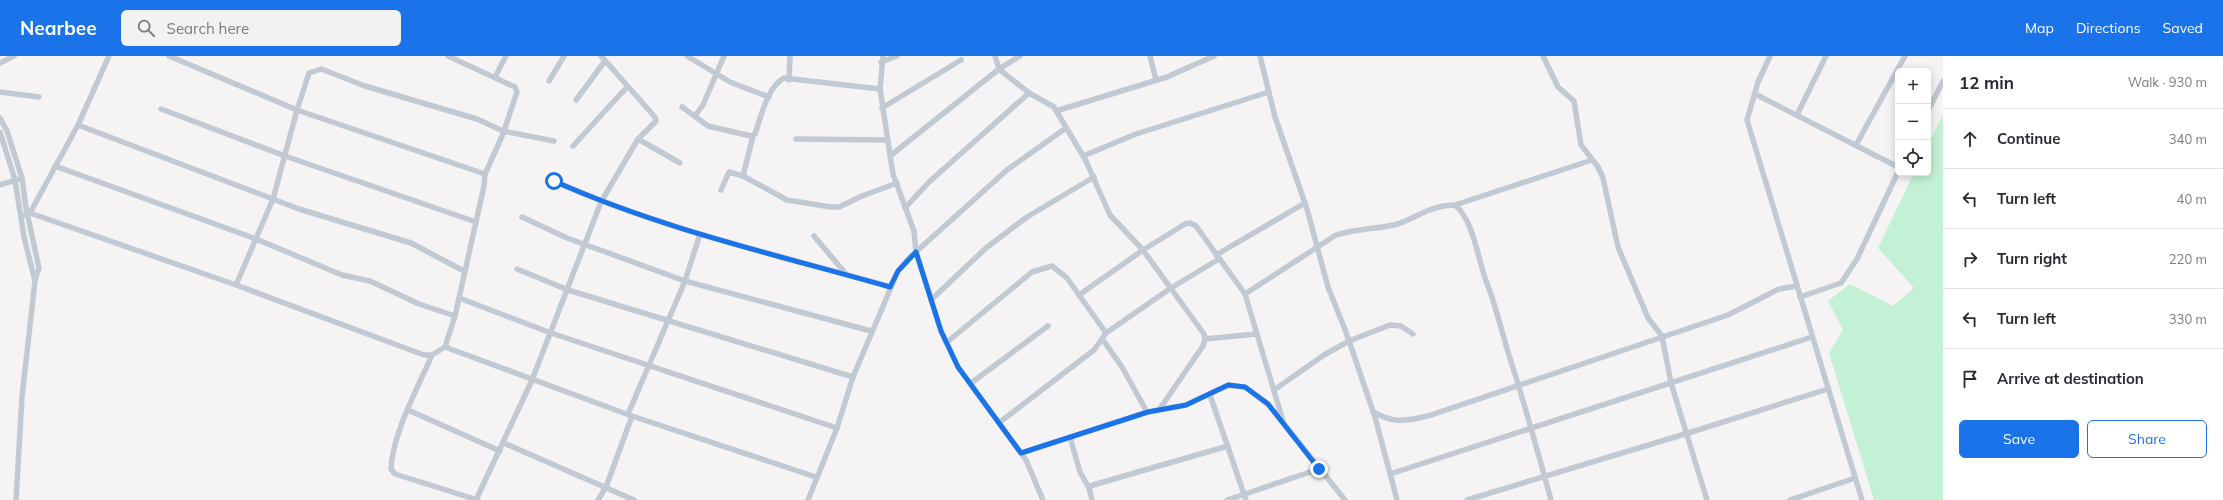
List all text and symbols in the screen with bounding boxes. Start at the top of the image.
search box [121,10,401,46]
text: Nearbee [20,16,97,40]
icon: search [135,17,157,39]
text: Search here [167,19,249,38]
text: Map [2025,19,2054,37]
text: Directions [2076,19,2141,37]
text: Saved [2163,19,2203,37]
map controls [1895,68,1931,176]
button: + [1895,68,1931,104]
text: 12 min [1959,72,2014,93]
text: Walk · 930 m [2128,74,2207,90]
button: − [1895,104,1931,140]
icon: ahead [1959,128,1981,150]
text: Continue [1997,129,2060,148]
text: 340 m [2169,131,2207,147]
button: locate [1895,140,1931,176]
route start [545,172,563,190]
icon: left [1959,188,1981,210]
text: Turn left [1997,189,2056,208]
text: 40 m [2177,191,2207,207]
icon: right [1959,248,1981,270]
text: Turn right [1997,249,2067,268]
text: 220 m [2169,251,2207,267]
icon: left [1959,308,1981,330]
text: Turn left [1997,309,2056,328]
text: 330 m [2169,311,2207,327]
icon: arrive [1959,368,1981,390]
text: Arrive at destination [1997,369,2144,388]
button: Save [1959,420,2079,458]
button: Share [2087,420,2207,458]
route end [1310,460,1328,478]

